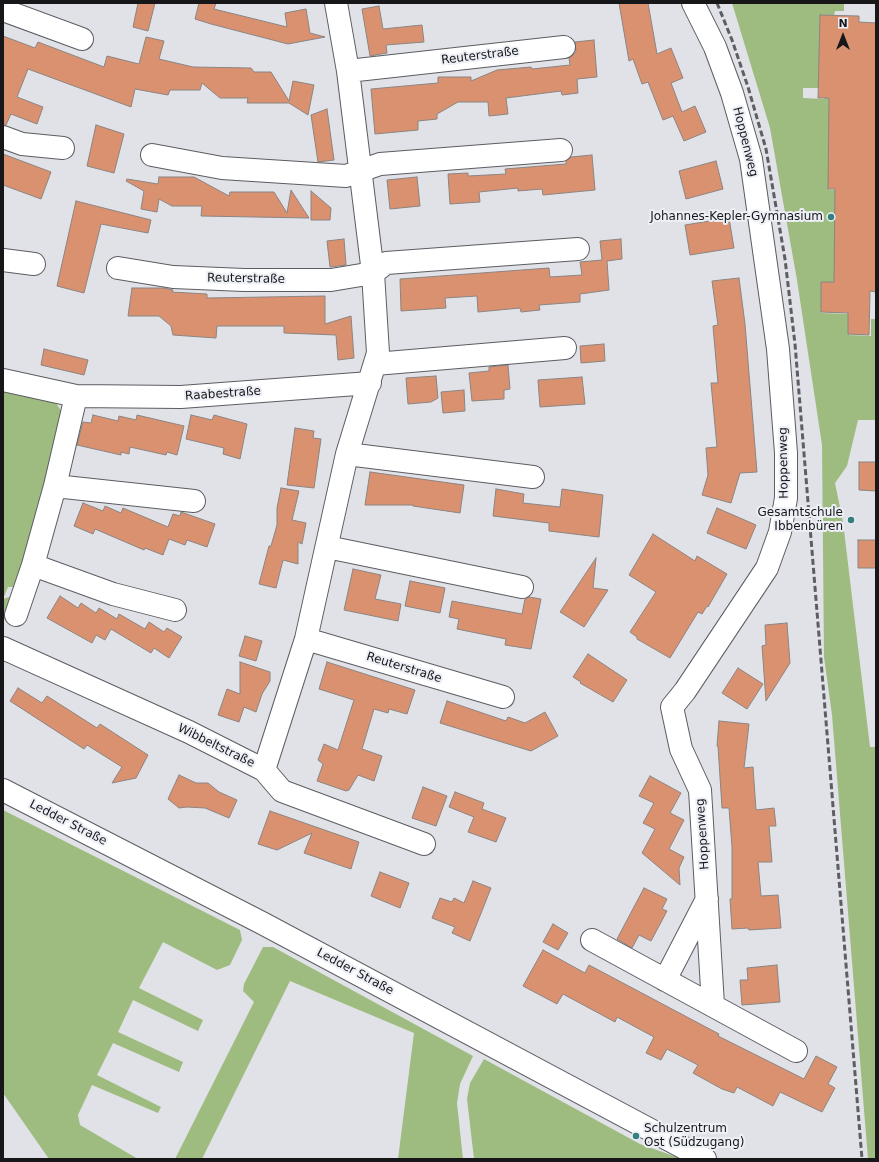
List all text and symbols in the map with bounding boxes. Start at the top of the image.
north arrow [823,16,863,56]
text: N [838,17,848,30]
street label: Reuterstraße [440,44,520,68]
street label: Hoppenweg [729,106,761,178]
place label: Johannes-Kepler-Gymnasium [650,210,823,224]
marker: Johannes-Kepler-Gymnasium [826,212,836,222]
street label: Reuterstraße [207,271,285,287]
street label: Raabestraße [185,384,261,404]
street label: Hoppenweg [776,427,792,499]
place label: Gesamtschule Ibbenbüren [758,506,843,534]
marker: Gesamtschule Ibbenbüren [846,515,856,525]
street label: Reuterstraße [365,650,443,686]
street label: Wibbeltstraße [175,721,257,771]
street label: Ledder Straße [27,797,109,849]
street label: Hoppenweg [693,798,713,870]
street label: Ledder Straße [314,946,396,998]
place label: Schulzentrum Ost (Südzugang) [644,1122,745,1150]
marker: Schulzentrum Ost (Südzugang) [631,1131,641,1141]

